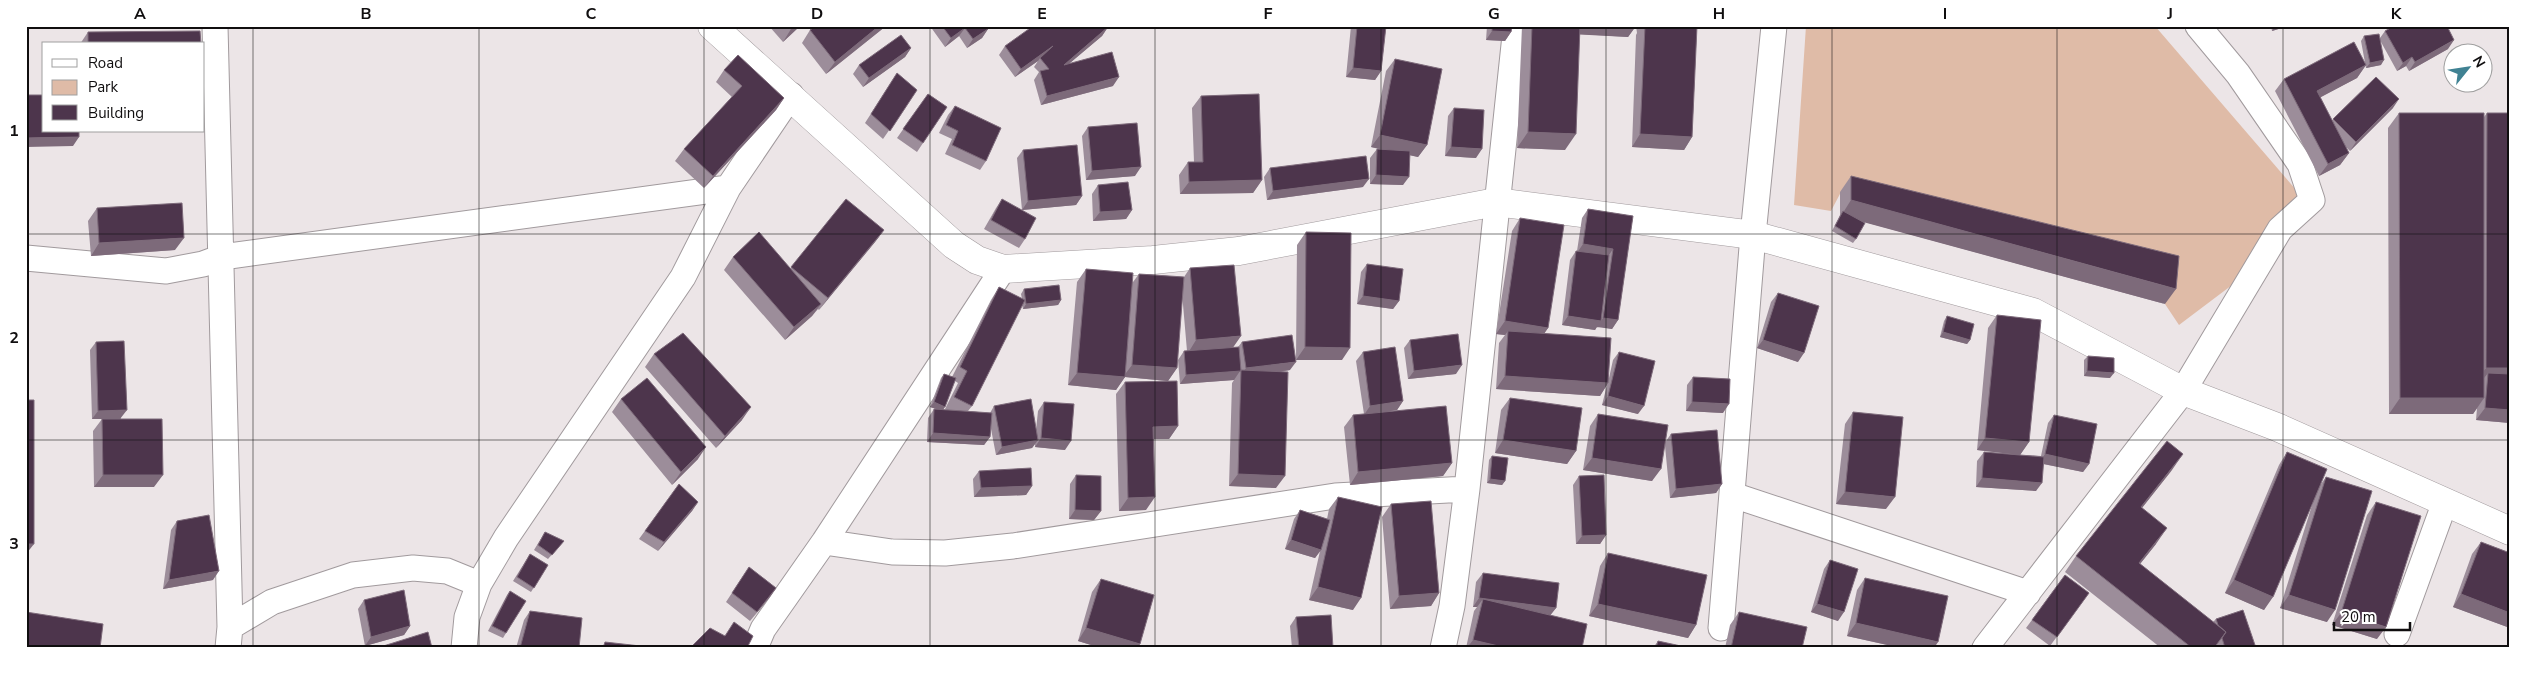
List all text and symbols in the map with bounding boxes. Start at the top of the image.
text: A [134,3,146,25]
text: B [360,3,372,25]
text: C [586,3,597,25]
text: D [811,3,823,25]
text: E [1037,3,1047,25]
text: F [1264,3,1273,25]
text: G [1488,3,1500,25]
text: H [1713,3,1725,25]
text: I [1943,3,1947,25]
text: J [2166,3,2173,25]
text: K [2391,3,2403,25]
legend [42,42,205,132]
north arrow [2444,42,2494,92]
text: N [2468,52,2490,71]
text: Road [88,53,123,73]
text: Park [88,77,118,97]
text: Building [88,103,144,123]
text: 1 [9,120,19,142]
text: 2 [9,327,19,349]
text: 3 [9,533,19,555]
scale bar [2334,599,2410,631]
text: 20 m [2341,607,2376,627]

